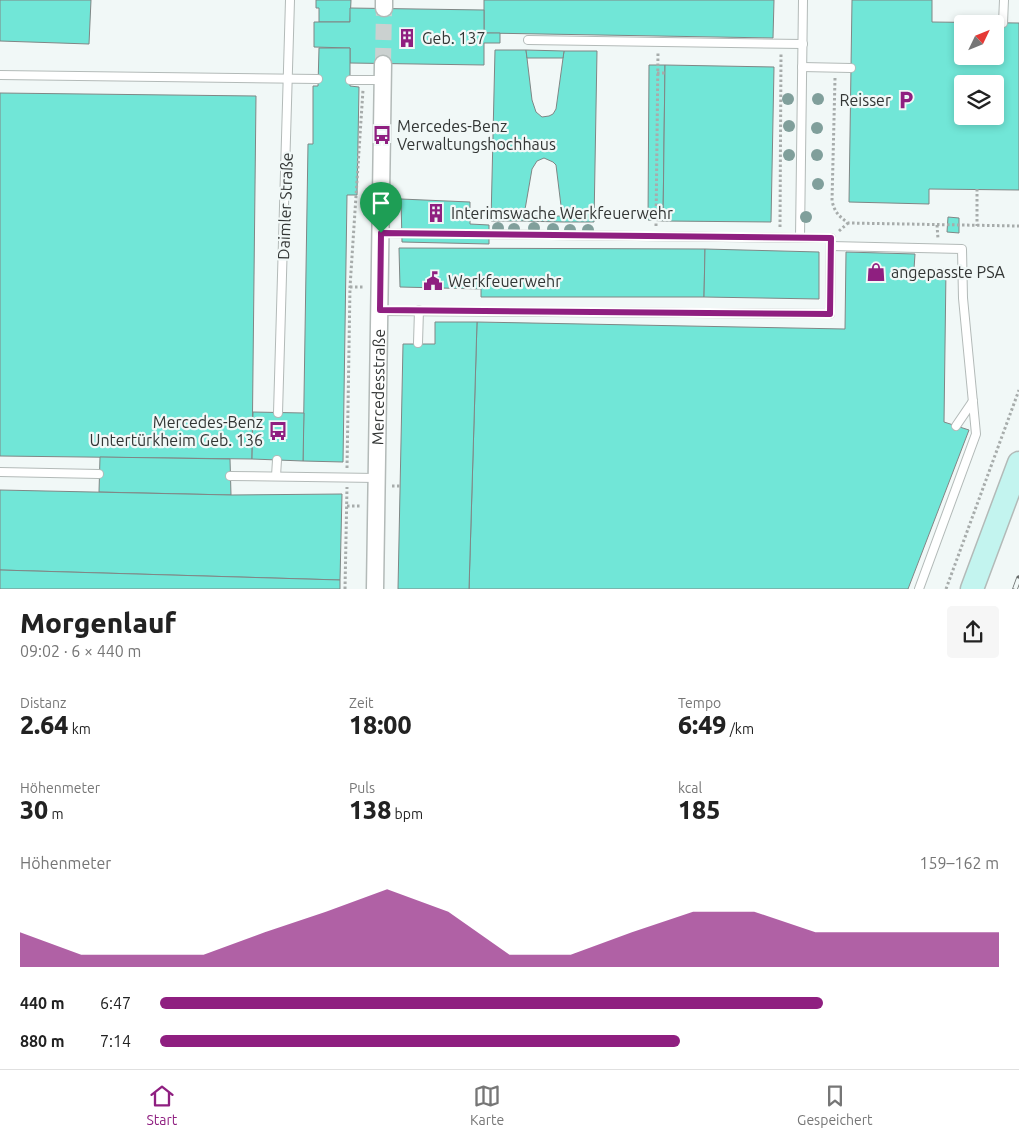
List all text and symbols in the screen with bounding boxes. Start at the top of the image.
north arrow [954,15,1004,65]
map controls [954,15,1004,125]
building icon: Geb. 137 [396,27,418,49]
place label: Geb. 137 [422,29,485,47]
button: layers [954,75,1004,125]
parking icon: Reisser [895,89,917,111]
place label: Reisser [840,91,891,109]
place label: Mercedes-Benz Verwaltungshochhaus [397,117,556,153]
bus stop icon: Mercedes-Benz Verwaltungshochhaus [371,124,393,146]
street label: Daimler Straße [274,152,296,260]
pin [360,182,402,233]
icon: arrive [367,189,395,217]
building icon: Interimswache Werkfeuerwehr [425,202,447,224]
place label: Interimswache Werkfeuerwehr [451,204,673,222]
shop icon: angepasste PSA [865,261,887,283]
place label: angepasste PSA [891,263,1006,281]
public building icon: Werkfeuerwehr [422,270,444,292]
place label: Werkfeuerwehr [448,272,561,290]
street label: Mercedesstraße [368,329,388,445]
place label: Mercedes-Benz Untertürkheim Geb. 136 [89,413,263,449]
bus stop icon: Mercedes-Benz Untertürkheim Geb. 136 [267,420,289,442]
button: share [947,606,999,658]
text: Morgenlauf [20,607,176,638]
text: 09:02 · 6 × 440 m [20,642,141,660]
text: Distanz [20,695,66,711]
text: Zeit [349,695,374,711]
text: Tempo [678,695,721,711]
text: 2.64 [20,711,68,739]
text: 18:00 [349,711,412,739]
text: 6:49 [678,711,726,739]
text: km [68,721,91,737]
text: /km [726,721,754,737]
text: Höhenmeter [20,780,100,796]
text: Puls [349,780,375,796]
text: kcal [678,780,702,796]
text: 30 [20,796,48,824]
text: 138 [349,796,391,824]
text: 185 [678,796,720,824]
text: m [48,806,64,822]
text: bpm [391,806,423,822]
text: Höhenmeter [20,854,111,872]
text: 159–162 m [919,854,999,872]
text: 440 m [20,994,65,1012]
text: 6:47 [100,994,131,1012]
text: 880 m [20,1032,65,1050]
text: 7:14 [100,1032,131,1050]
tab: Start [146,1082,177,1128]
tab: Karte [470,1082,504,1128]
tab: Gespeichert [797,1082,873,1128]

